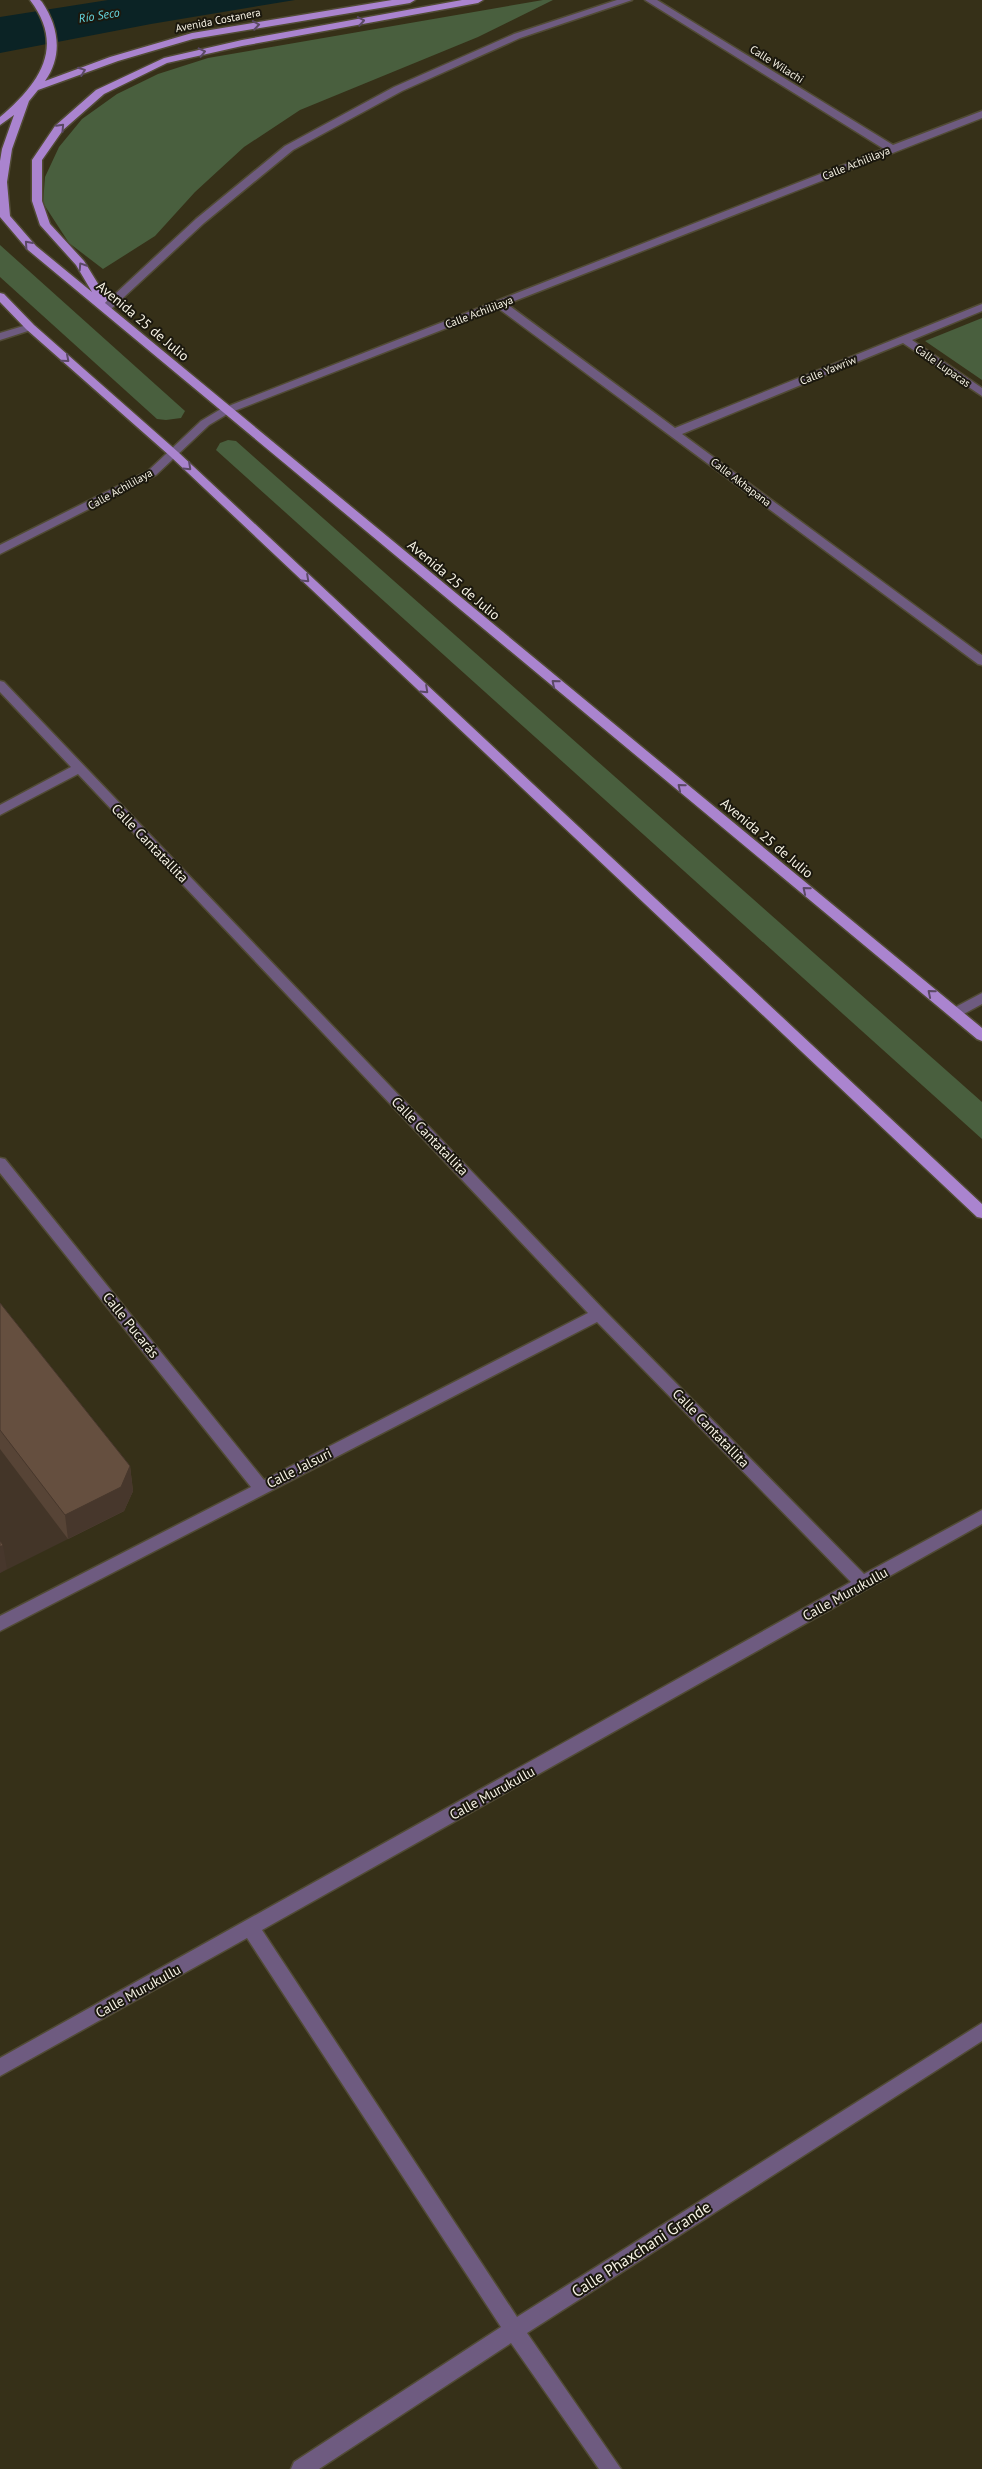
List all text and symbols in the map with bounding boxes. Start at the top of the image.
water label: Río Seco [77,4,121,26]
street label: Avenida Costanera [174,5,262,35]
one-way arrow [357,17,366,27]
one-way arrow [251,21,260,31]
street label: Calle Wilachi [747,42,807,86]
one-way arrow [198,47,206,58]
one-way arrow [77,67,86,77]
one-way arrow [55,124,64,133]
street label: Calle Achililaya [820,143,892,183]
one-way arrow [25,240,34,249]
one-way arrow [78,262,88,271]
street label: Avenida 25 de Julio [93,277,193,365]
street label: Calle Achililaya [443,293,515,331]
street label: Calle Lupacas [913,342,974,390]
street label: Calle Yawriw [798,352,858,388]
one-way arrow [61,354,70,363]
street label: Calle Akhapana [708,455,774,509]
one-way arrow [182,461,191,470]
street label: Calle Achililaya [85,465,155,513]
street label: Avenida 25 de Julio [404,536,504,624]
one-way arrow [300,573,309,582]
one-way arrow [552,681,561,689]
one-way arrow [419,684,428,693]
one-way arrow [677,783,686,792]
street label: Avenida 25 de Julio [717,794,817,882]
street label: Calle Cantatallita [108,800,192,886]
one-way arrow [803,887,812,895]
one-way arrow [928,990,937,999]
street label: Calle Cantatallita [388,1093,472,1179]
street label: Calle Pucarás [99,1288,163,1362]
street label: Calle Cantatallita [669,1385,753,1471]
street label: Calle Jalsuri [263,1444,335,1492]
street label: Calle Murukullu [799,1563,891,1625]
street label: Calle Murukullu [446,1762,538,1824]
street label: Calle Murukullu [92,1960,184,2022]
street label: Calle Phaxchani Grande [568,2197,714,2301]

